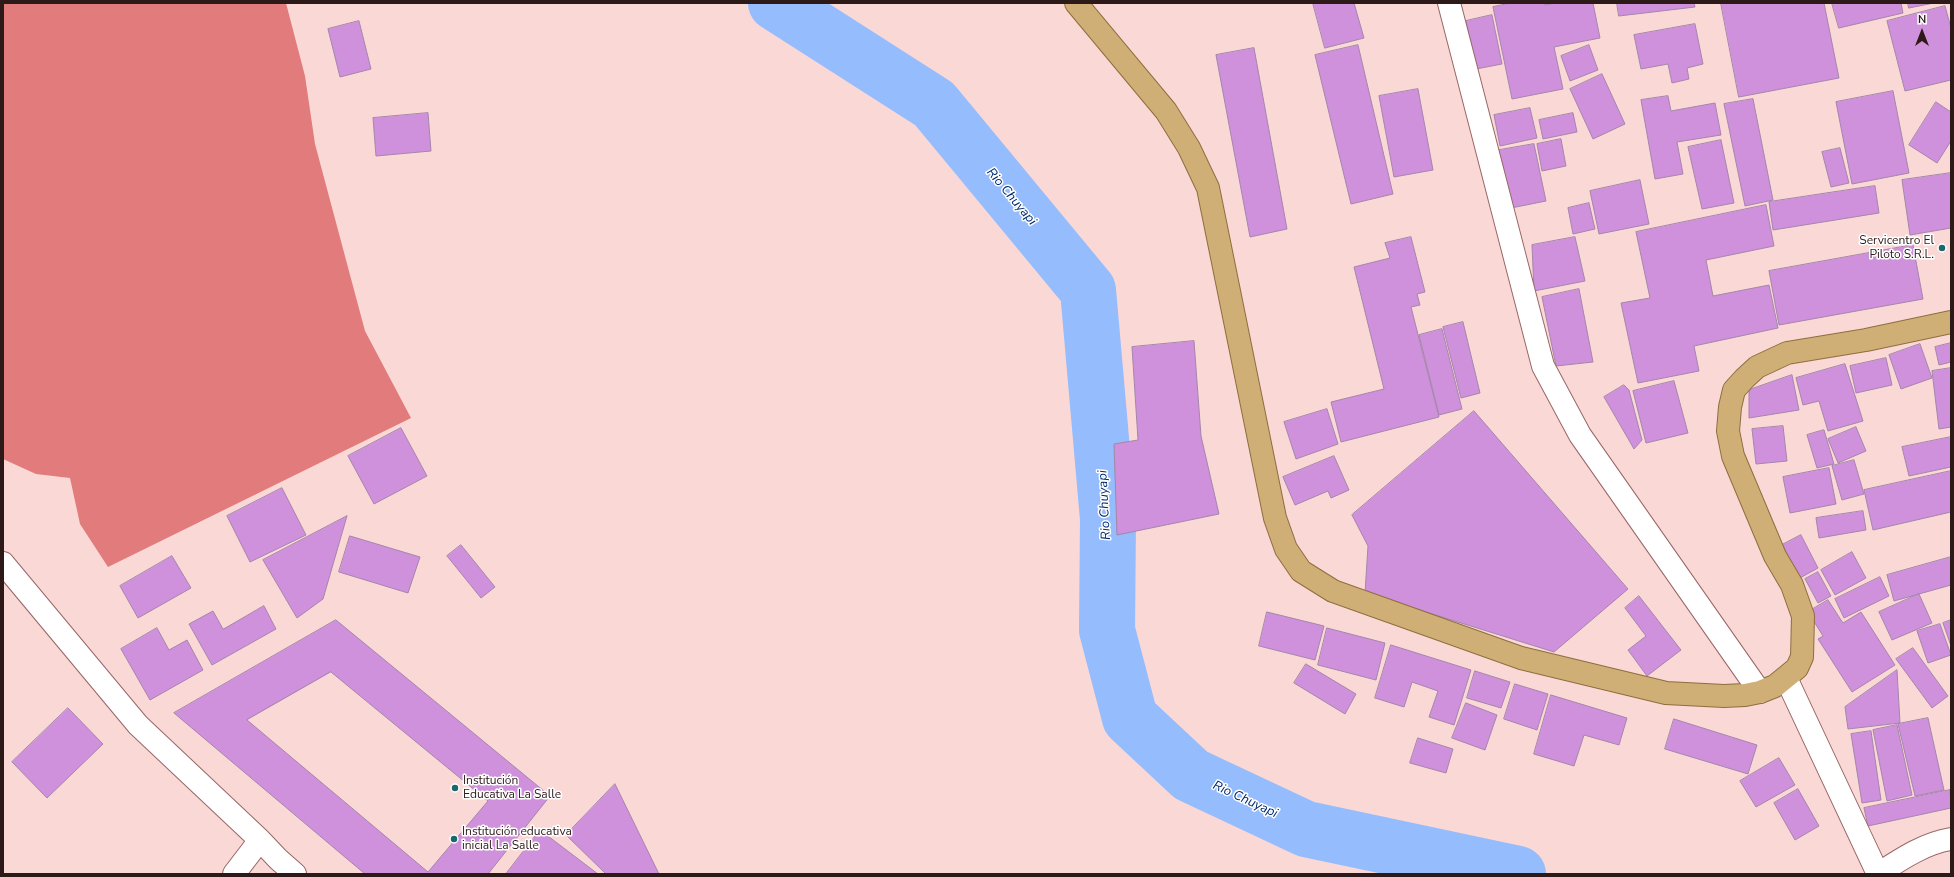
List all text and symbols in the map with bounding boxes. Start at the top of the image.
north arrow [1902,12,1942,52]
text: N [1918,12,1926,27]
water label: Rio Chuyapi [983,165,1039,229]
place label: Servicentro El Piloto S.R.L. [1859,234,1934,262]
marker: Servicentro El Piloto S.R.L. [1937,243,1947,253]
water label: Rio Chuyapi [1095,470,1115,540]
place label: Institución Educativa La Salle [463,774,561,802]
water label: Rio Chuyapi [1210,778,1280,822]
marker: Institución Educativa La Salle [450,783,460,793]
place label: Institución educativa inicial La Salle [462,825,572,853]
marker: Institución educativa inicial La Salle [449,834,459,844]

